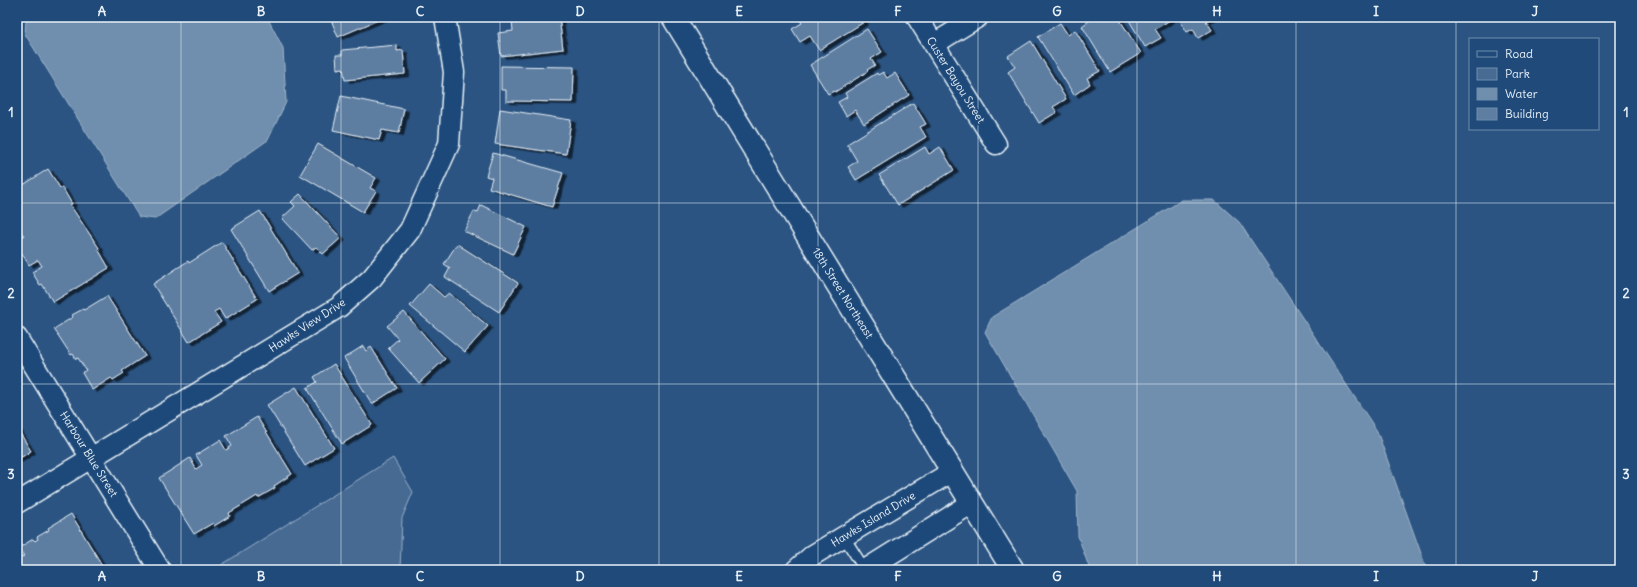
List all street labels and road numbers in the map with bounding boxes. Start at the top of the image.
street label: Custer Bayou Street [924,34,988,126]
street label: 18th Street Northeast [809,245,877,341]
street label: Hawks View Drive [266,295,348,355]
street label: Harbour Blue Street [57,409,121,500]
street label: Hawks Island Drive [828,488,918,550]

